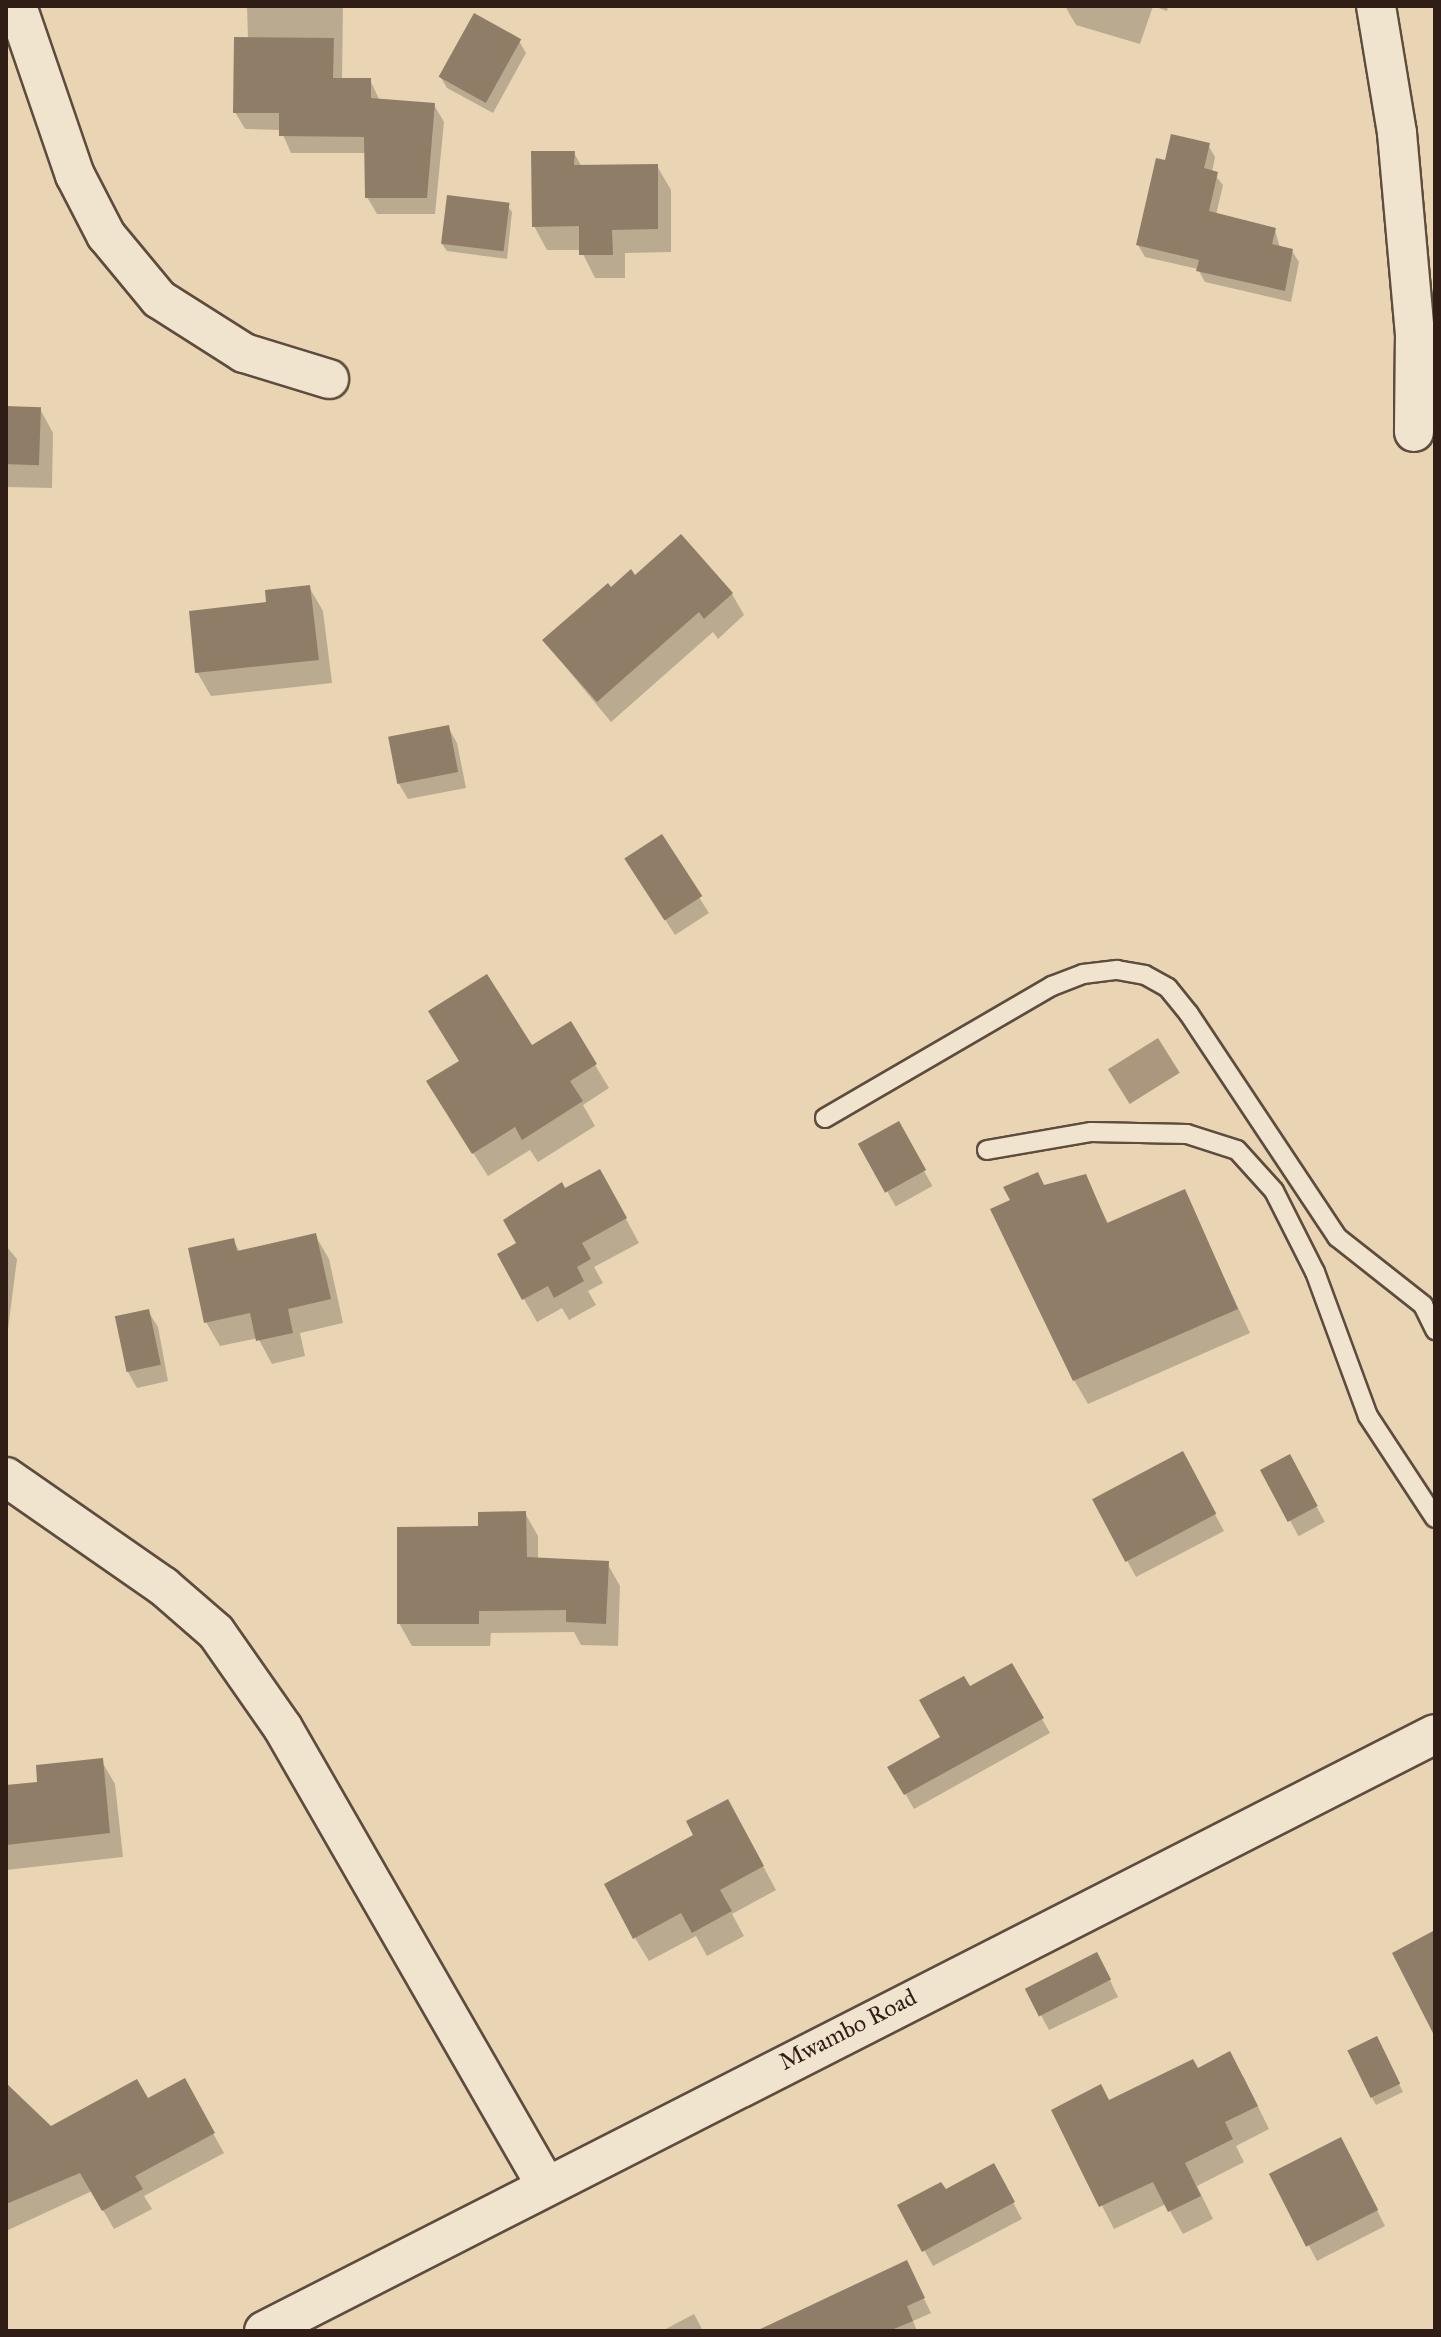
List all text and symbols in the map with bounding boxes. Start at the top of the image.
street label: Mwambo Road [774,1983,922,2077]

